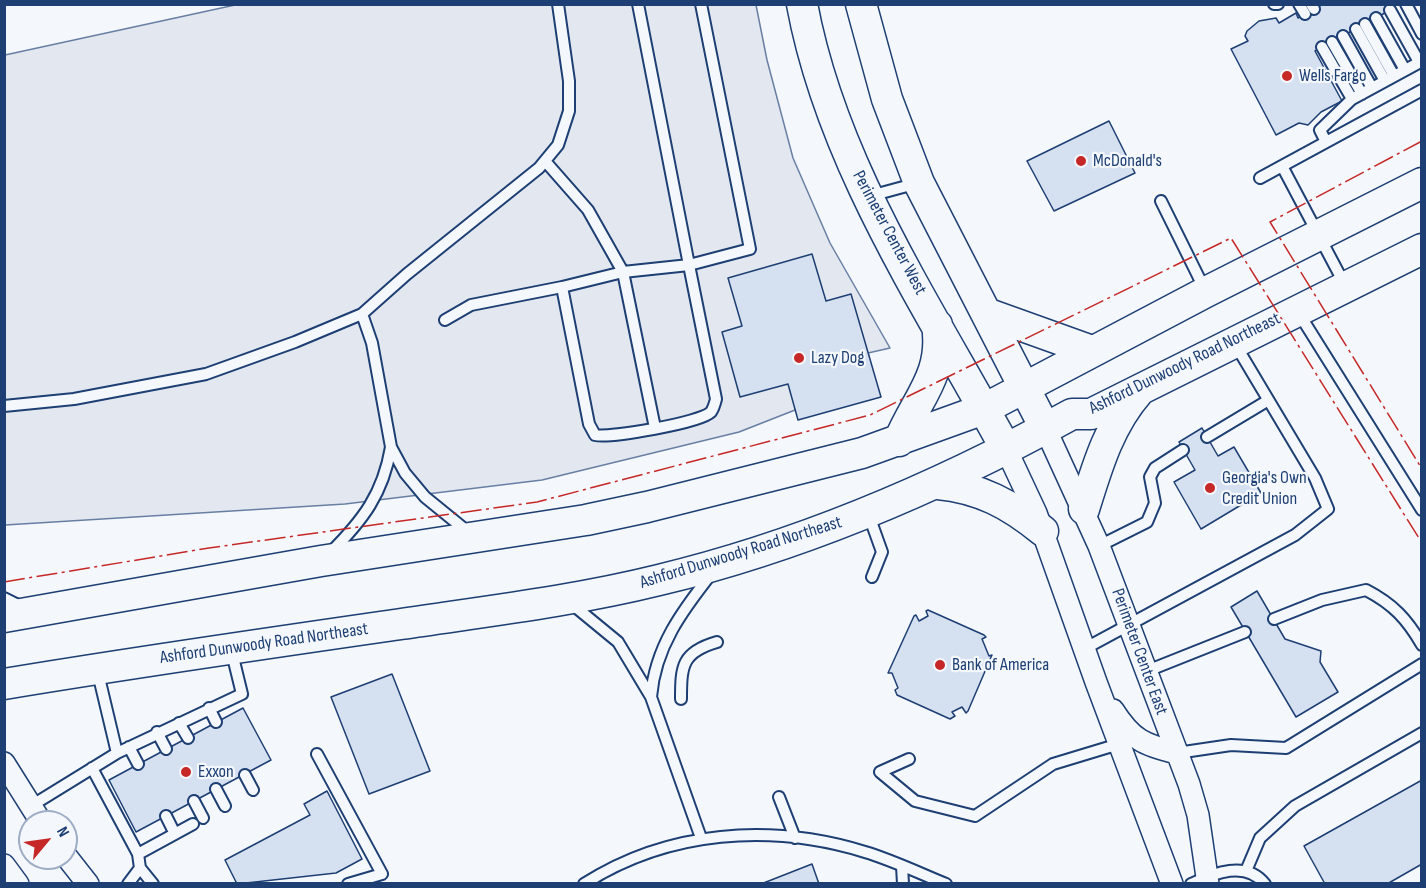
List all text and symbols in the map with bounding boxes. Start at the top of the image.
place label: Wells Fargo [1299,65,1366,87]
marker: Wells Fargo [1280,69,1294,83]
place label: McDonald's [1093,150,1162,172]
marker: McDonald's [1074,154,1088,168]
street label: Perimeter Center West [847,167,931,299]
street label: Ashford Dunwoody Road Northeast [1086,308,1284,420]
place label: Lazy Dog [811,347,864,369]
marker: Lazy Dog [792,351,806,365]
place label: Georgia's Own Credit Union [1222,467,1307,510]
marker: Georgia's Own Credit Union [1203,481,1217,495]
street label: Ashford Dunwoody Road Northeast [637,512,845,594]
street label: Perimeter Center East [1106,586,1172,718]
street label: Ashford Dunwoody Road Northeast [159,619,369,669]
place label: Bank of America [952,654,1049,676]
marker: Bank of America [933,658,947,672]
place label: Exxon [198,761,234,783]
marker: Exxon [179,765,193,779]
north arrow [18,810,78,870]
text: N [52,824,73,840]

